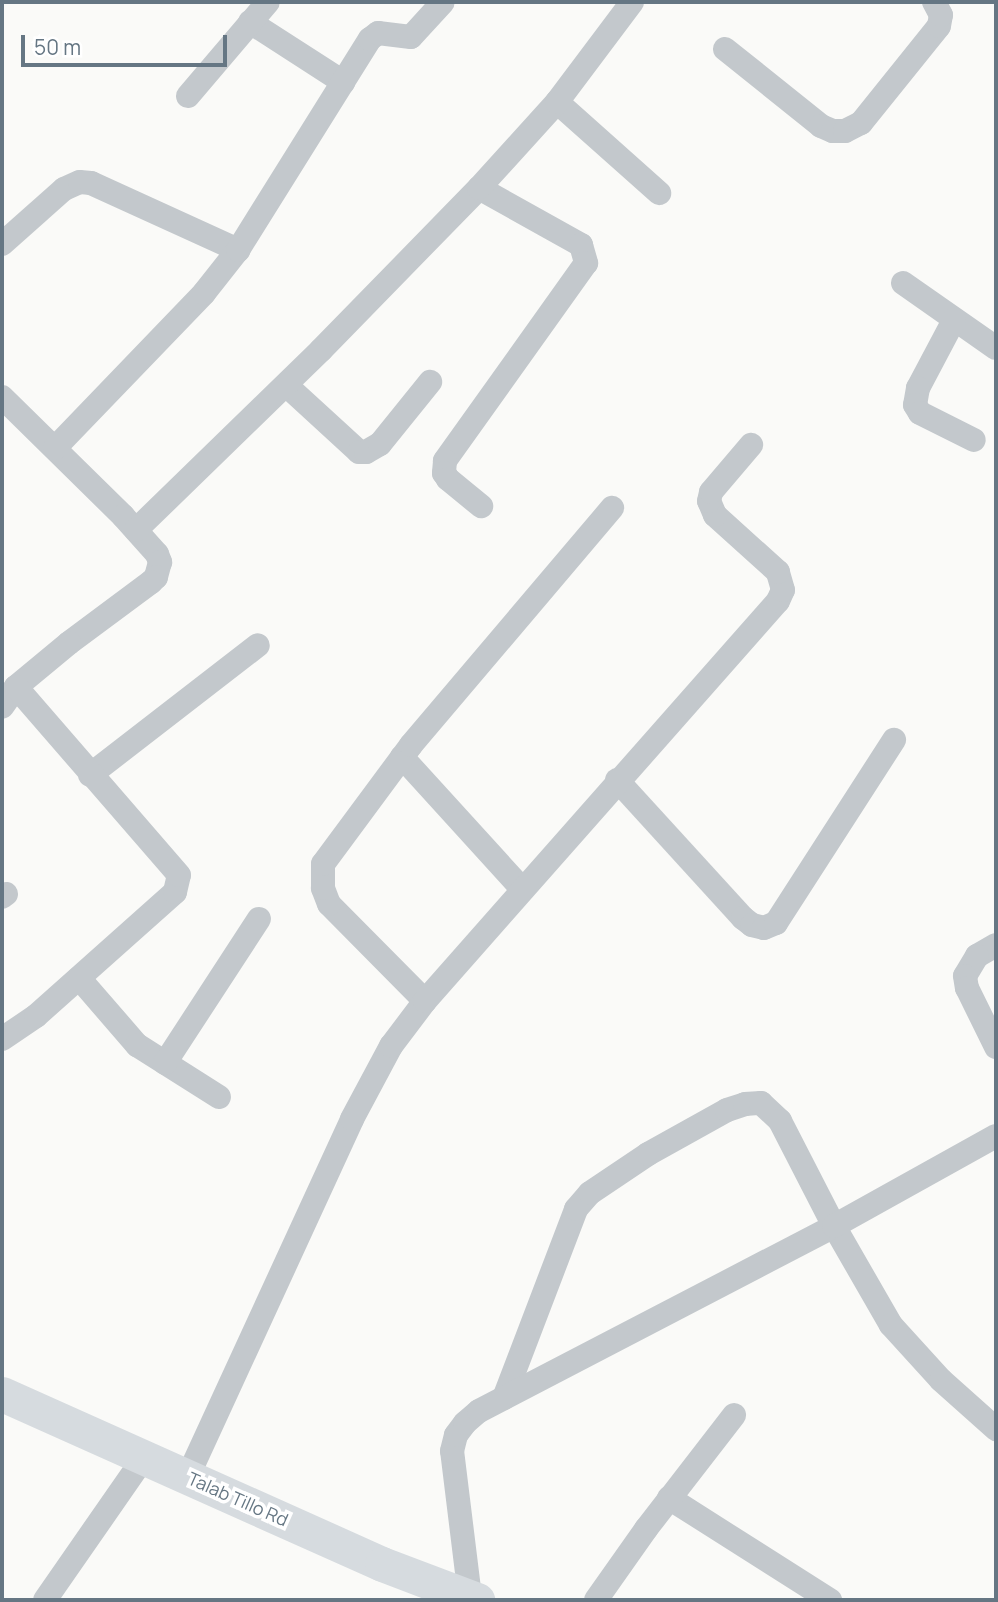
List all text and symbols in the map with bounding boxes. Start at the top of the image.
scale bar [24,21,231,65]
text: 50 m [34,33,81,61]
street label: Talab Tillo Rd [184,1467,292,1531]

